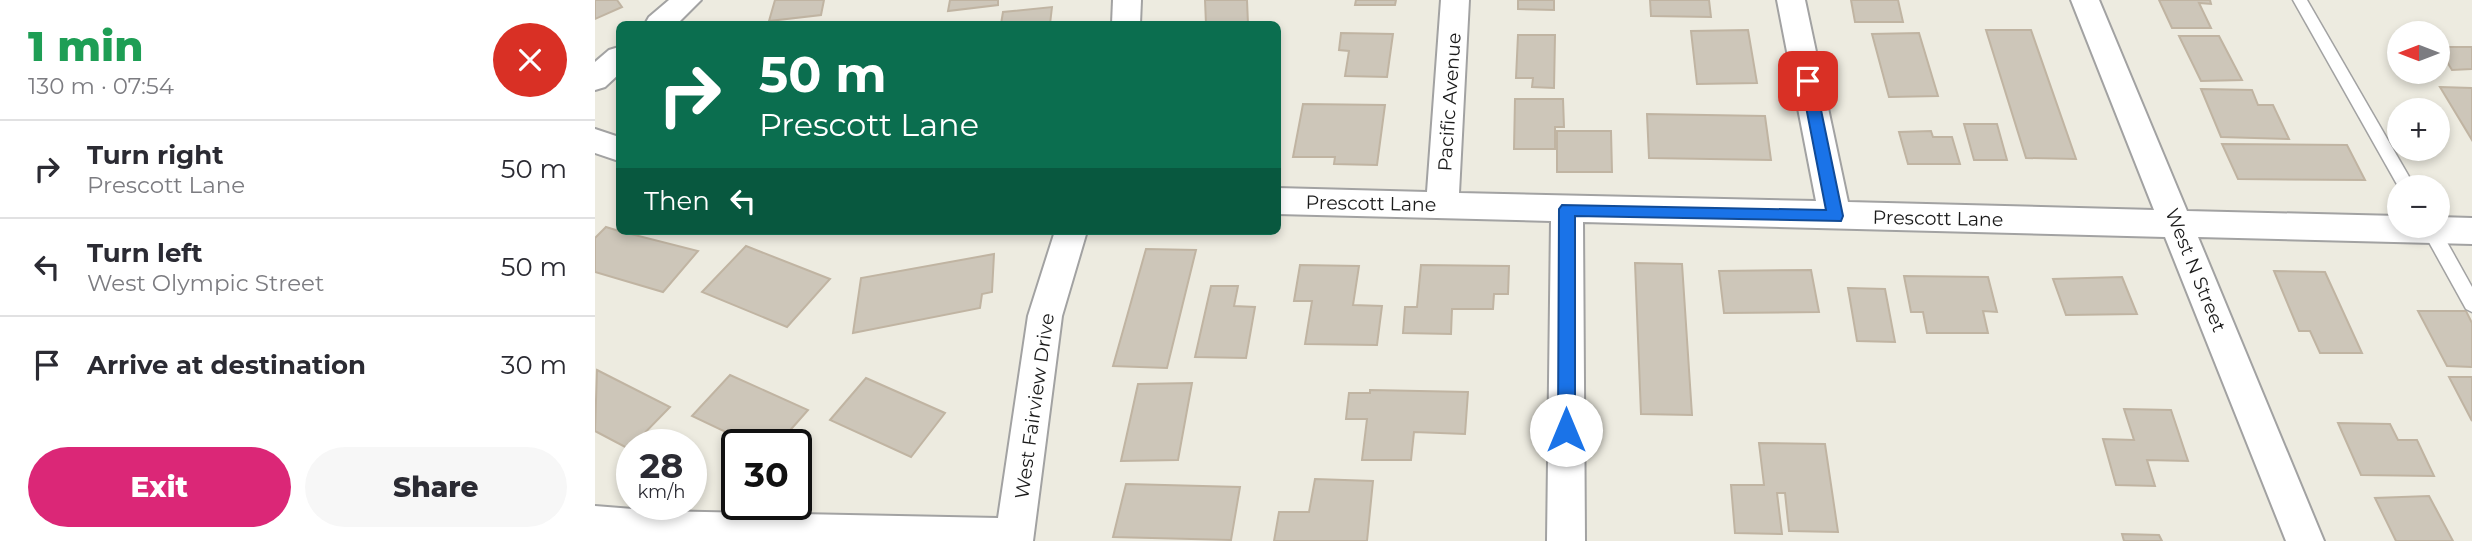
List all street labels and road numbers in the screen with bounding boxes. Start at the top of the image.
street label: Pacific Avenue [1433,32,1466,172]
street label: Prescott Lane [1305,191,1437,216]
street label: West N Street [2160,205,2231,336]
street label: Prescott Lane [1872,206,2004,231]
street label: West Fairview Drive [1010,312,1059,501]

